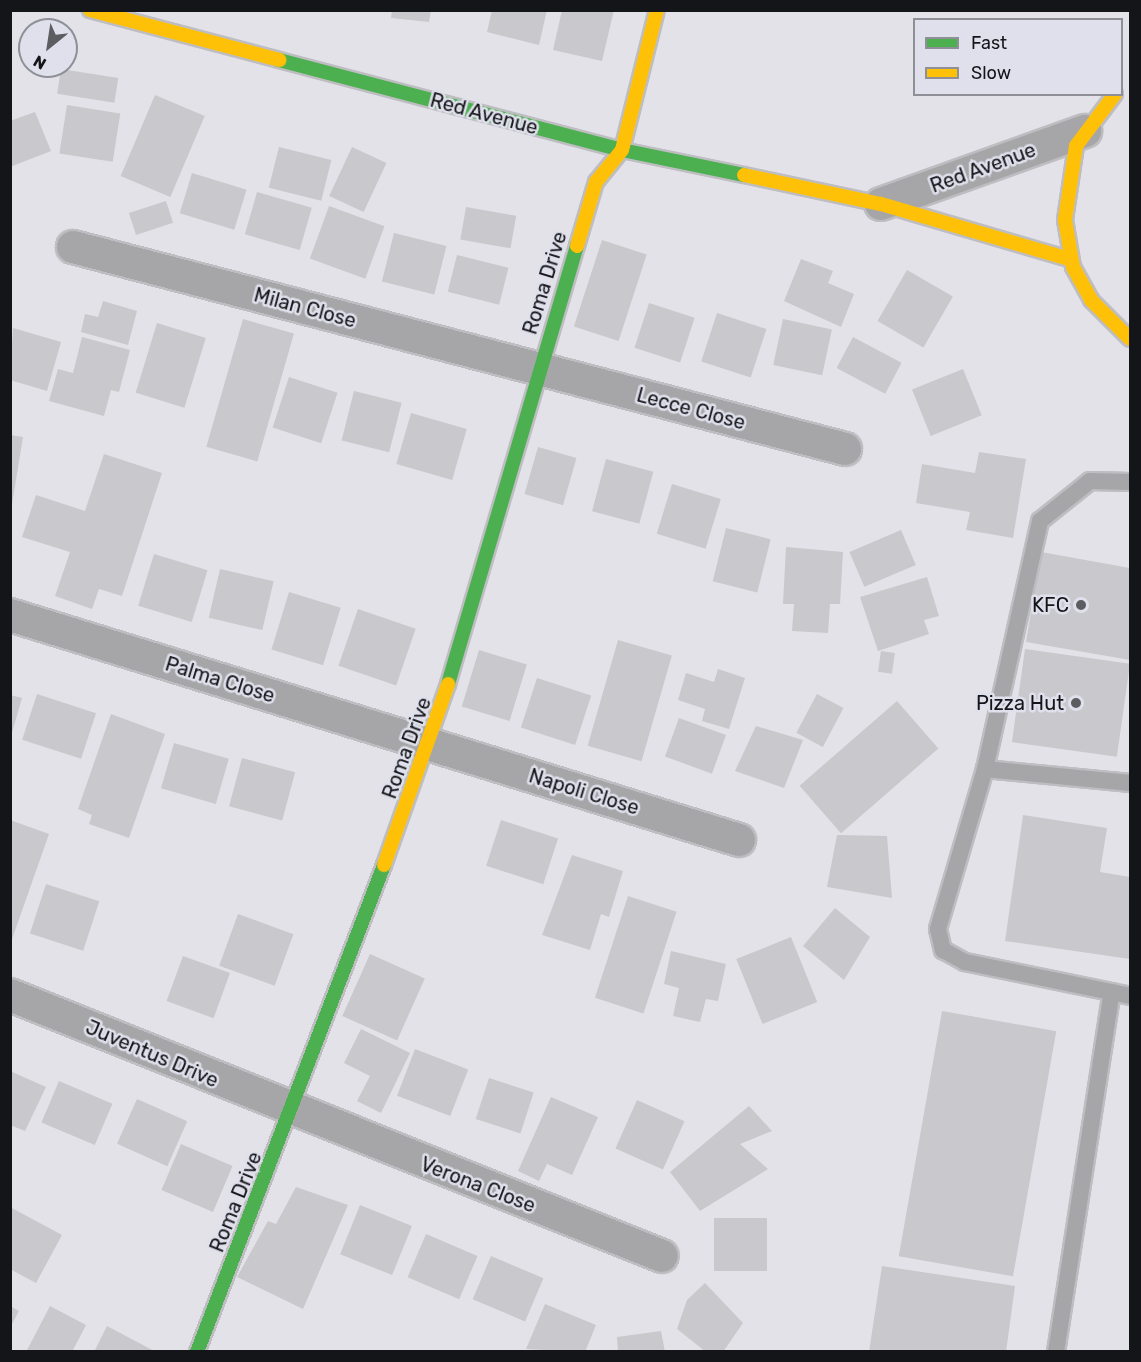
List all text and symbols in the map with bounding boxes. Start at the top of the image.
north arrow [18,18,78,78]
legend [913,18,1123,96]
text: Fast [971,32,1007,54]
text: N [30,51,49,73]
text: Slow [971,62,1011,84]
street label: Red Avenue [427,88,541,140]
street label: Red Avenue [927,138,1039,198]
street label: Roma Drive [518,229,572,337]
street label: Milan Close [251,283,359,333]
street label: Lecce Close [634,383,748,435]
place label: KFC [1032,593,1069,617]
marker: KFC [1074,598,1088,612]
street label: Palma Close [162,652,278,708]
place label: Pizza Hut [976,691,1064,715]
street label: Roma Drive [378,694,436,802]
marker: Pizza Hut [1069,696,1083,710]
street label: Napoli Close [526,764,642,820]
street label: Juventus Drive [82,1015,222,1093]
street label: Roma Drive [205,1148,267,1256]
street label: Verona Close [417,1152,539,1218]

